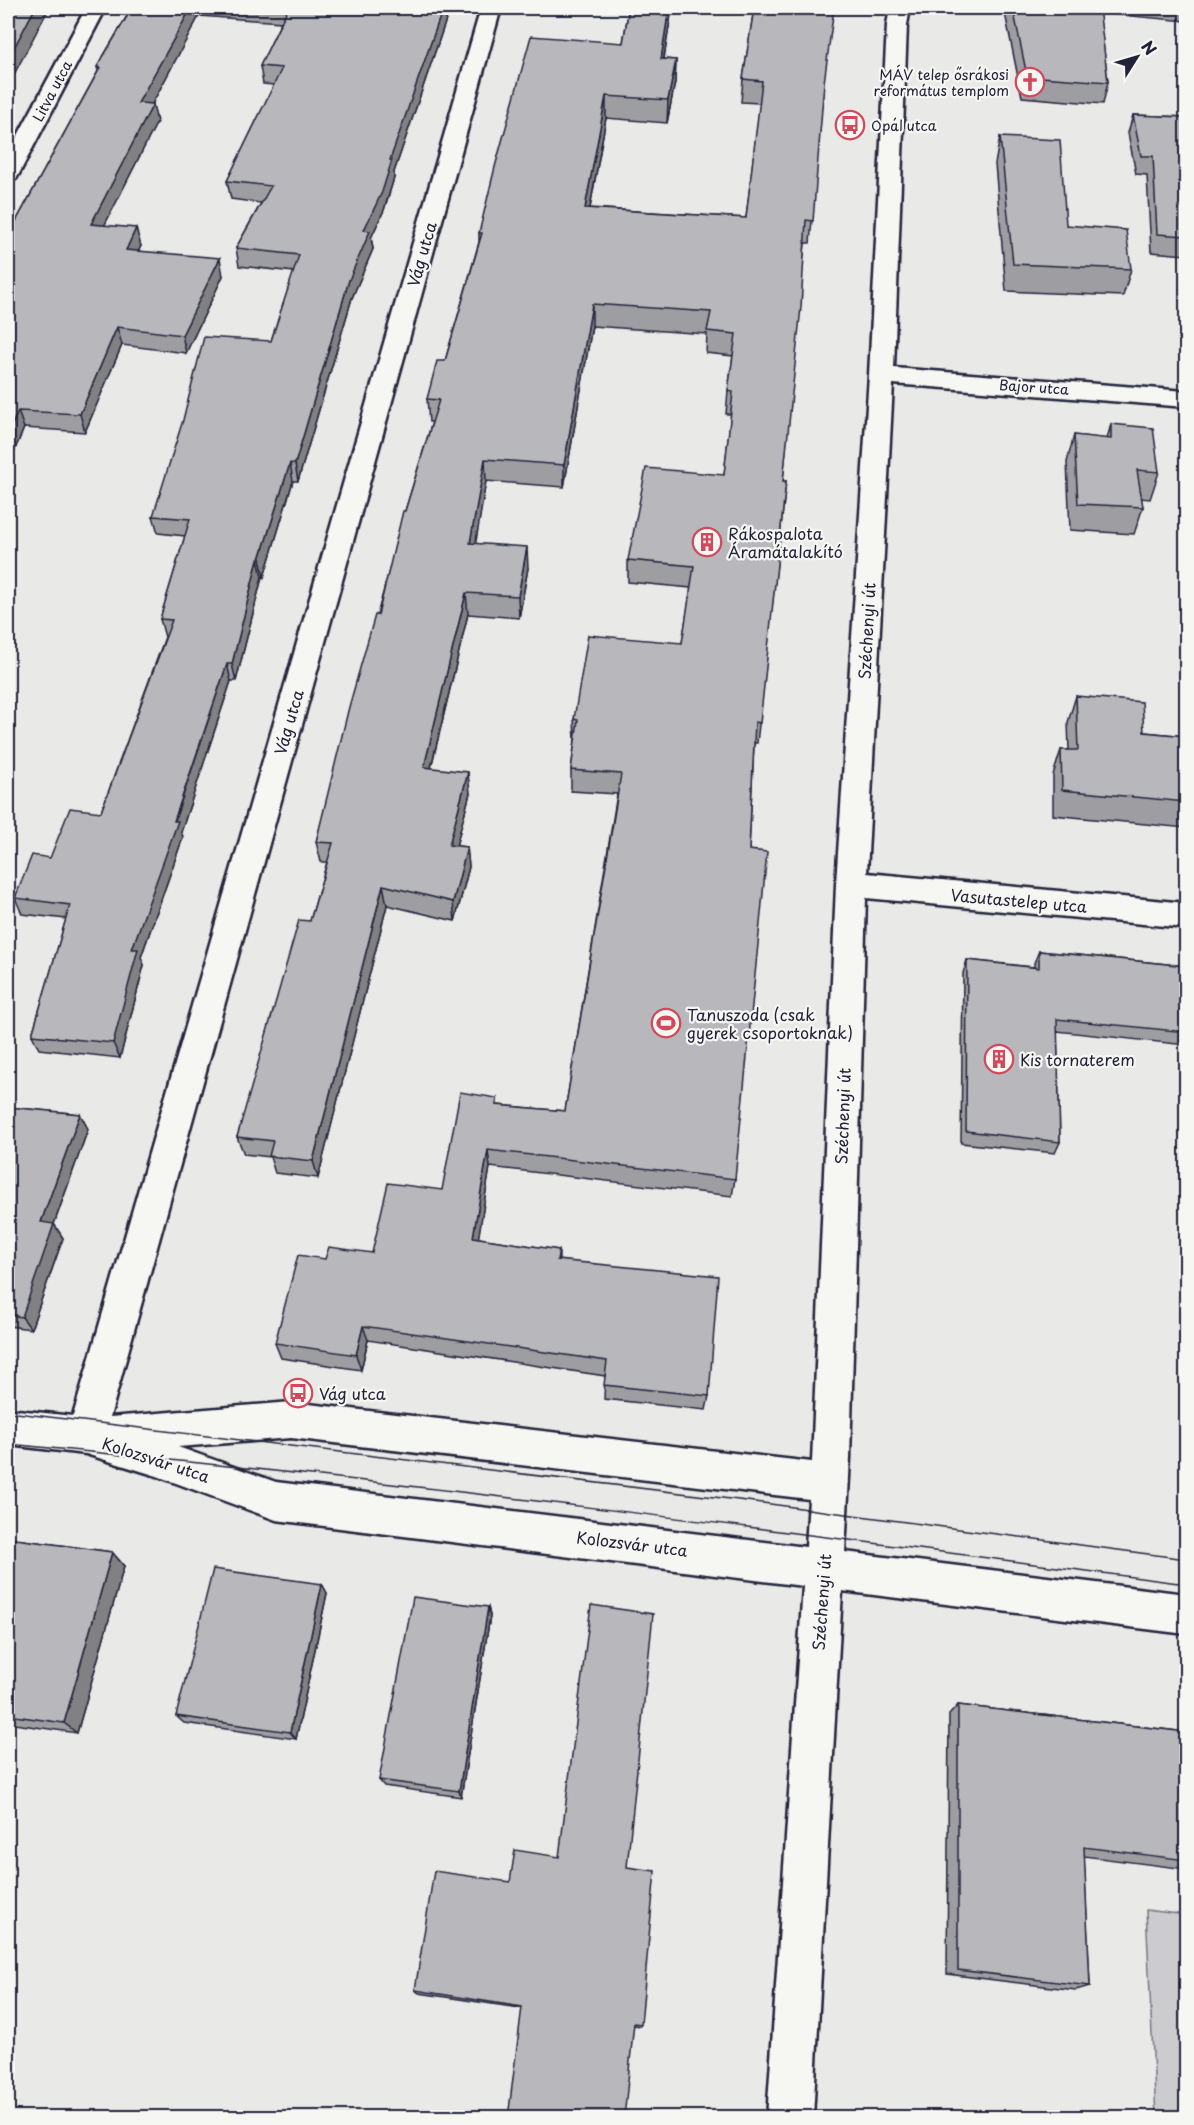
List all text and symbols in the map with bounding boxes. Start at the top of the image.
north arrow [1107,27,1167,87]
text: N [1136,35,1163,60]
street label: Litva utca [27,56,77,125]
place label: MÁV telep ősrákosi református templom [873,64,1009,101]
church icon: MÁV telep ősrákosi református templom [1014,66,1046,98]
bus stop icon: Opál utca [834,109,866,141]
place label: Opál utca [871,115,937,136]
street label: Vág utca [400,219,442,289]
street label: Bajor utca [998,374,1070,400]
place label: Rákospalota Áramátalakító [728,521,843,563]
building icon: Rákospalota Áramátalakító [691,526,723,558]
street label: Széchenyi út [851,582,881,680]
street label: Vág utca [267,687,309,757]
street label: Vasutastelep utca [950,882,1088,918]
place label: Tanuszoda (csak gyerek csoportoknak) [687,1002,853,1044]
sports icon: Tanuszoda (csak gyerek csoportoknak) [650,1007,682,1039]
building icon: Kis tornaterem [983,1043,1015,1075]
place label: Kis tornaterem [1020,1047,1135,1071]
street label: Széchenyi út [828,1067,856,1165]
bus stop icon: Vág utca [282,1377,314,1409]
place label: Vág utca [319,1381,386,1405]
street label: Kolozsvár utca [99,1430,213,1488]
street label: Kolozsvár utca [575,1524,689,1562]
street label: Széchenyi út [806,1552,836,1651]

